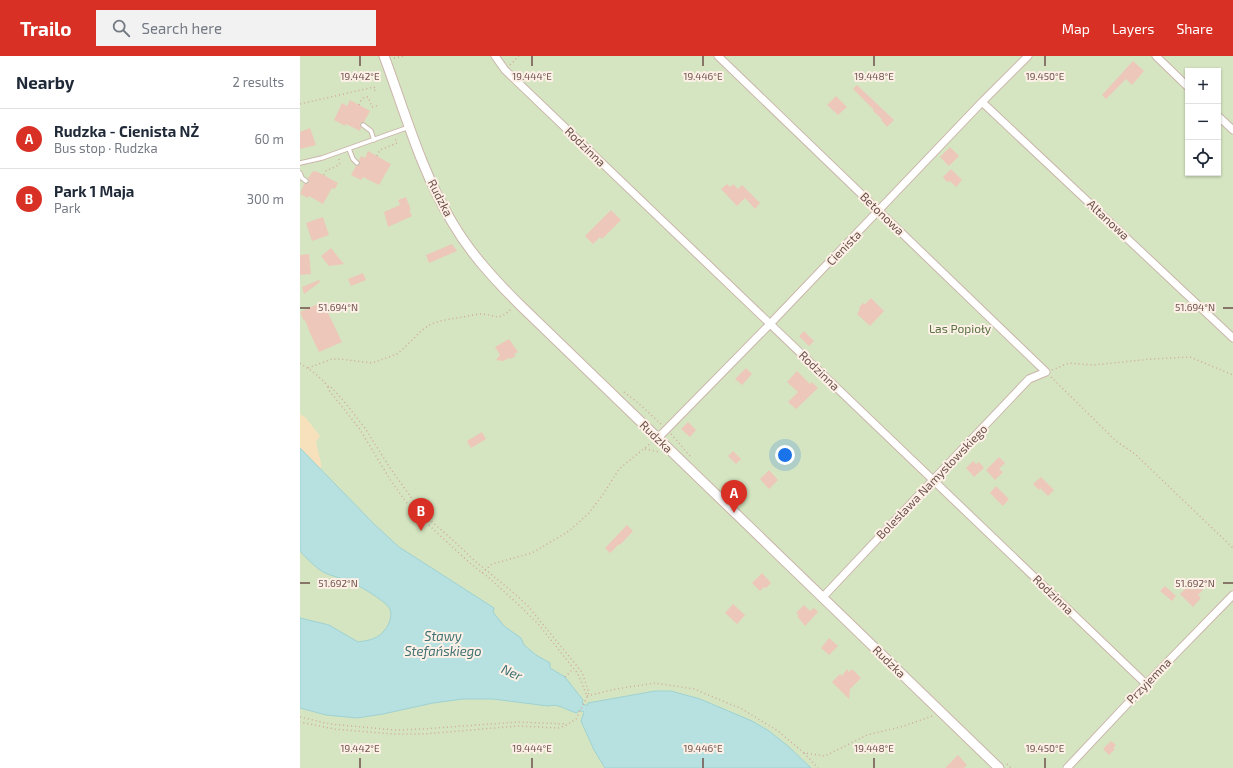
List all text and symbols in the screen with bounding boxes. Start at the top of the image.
search box [96,10,376,46]
text: Trailo [20,17,72,40]
icon: search [110,17,132,39]
text: Search here [142,19,222,37]
text: Map [1062,20,1090,37]
text: Layers [1112,20,1154,37]
text: Share [1176,20,1213,37]
map controls [1185,68,1221,176]
button: + [1185,68,1221,104]
text: 19.442°E [340,70,380,82]
text: 19.444°E [512,70,552,82]
text: 19.446°E [683,70,723,82]
text: 19.448°E [854,70,894,82]
text: 19.450°E [1026,70,1065,82]
text: Nearby [16,72,74,92]
text: 2 results [232,74,284,90]
button: − [1185,104,1221,140]
text: Rudzka - Cienista NŻ [54,122,199,140]
street label: Rodzinna [563,124,609,169]
text: A [25,131,33,147]
text: 60 m [254,131,284,147]
text: Bus stop · Rudzka [54,140,158,156]
button: locate [1185,140,1221,176]
street label: Rudzka [426,177,456,219]
text: Park 1 Maja [54,182,134,200]
street label: Betonowa [858,189,908,238]
text: B [25,191,33,207]
text: 300 m [247,191,284,207]
street label: Altanowa [1085,196,1133,242]
text: Park [54,200,81,216]
street label: Cienista [823,227,863,268]
text: 51.694°N [318,301,358,313]
text: 51.694°N [1175,301,1215,313]
park label: Las Popioły [929,321,992,335]
street label: Rodzinna [797,348,843,393]
street label: Rudzka [637,417,676,455]
street label: Bolesława Namysłowskiego [873,421,990,541]
your location [775,445,795,465]
pin: A [721,480,747,513]
pin: B [408,498,434,531]
street label: Rodzinna [1031,572,1077,617]
text: 51.692°N [318,577,358,589]
text: 51.692°N [1175,577,1215,589]
water label: Stawy Stefańskiego [404,628,482,659]
street label: Rudzka [870,642,909,680]
street label: Przyjemna [1123,655,1174,707]
water label: Ner [499,660,526,684]
text: 19.442°E [340,742,380,754]
text: 19.444°E [512,742,552,754]
text: 19.446°E [683,742,723,754]
text: 19.448°E [854,742,894,754]
text: 19.450°E [1026,742,1065,754]

